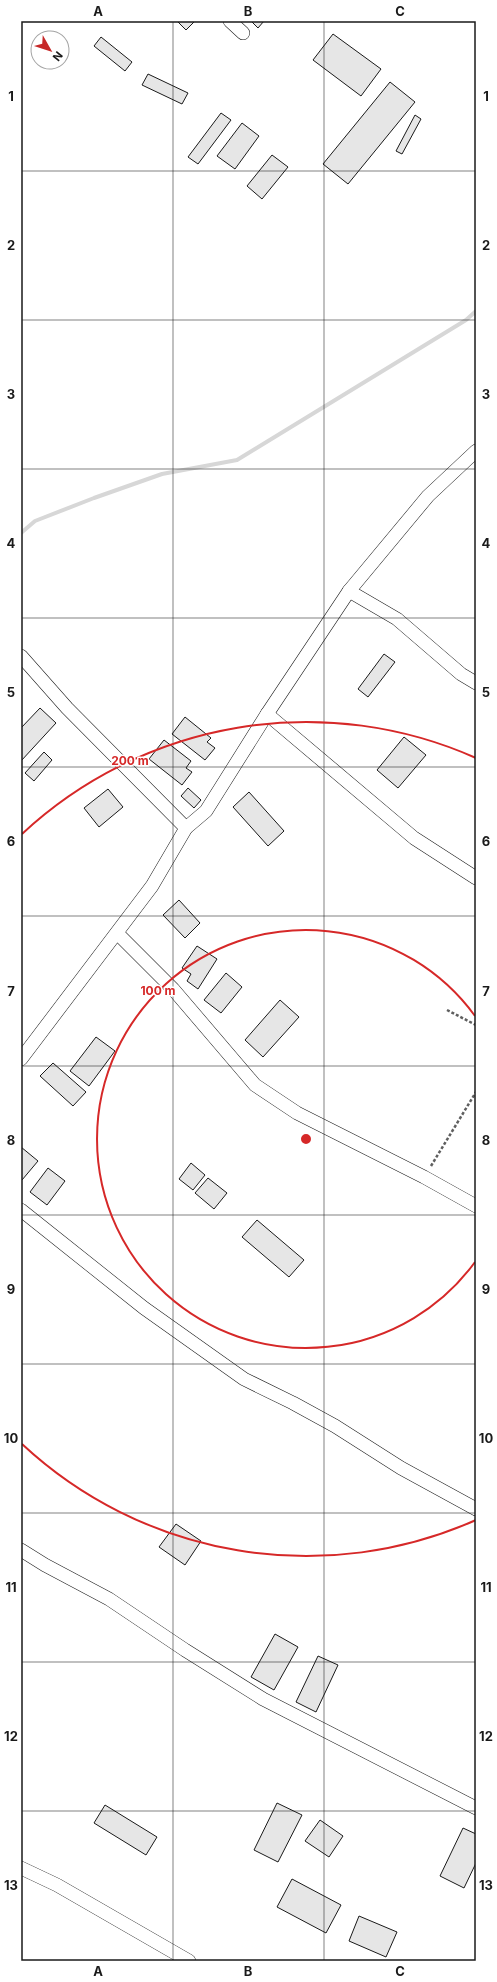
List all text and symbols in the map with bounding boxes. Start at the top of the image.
text: A [93,3,103,19]
text: B [244,3,253,19]
text: C [395,3,405,19]
north arrow [30,30,70,70]
text: N [50,49,66,64]
text: 1 [8,88,14,104]
text: 1 [483,88,489,104]
text: 2 [7,237,15,253]
text: 2 [482,237,490,253]
text: 3 [7,386,15,402]
text: 3 [482,386,490,402]
text: 4 [7,535,16,551]
text: 4 [482,535,491,551]
text: 5 [7,684,15,700]
text: 5 [482,684,490,700]
text: 200 m [111,753,149,768]
text: 6 [7,833,15,849]
text: 6 [482,833,490,849]
text: 7 [7,983,15,999]
text: 100 m [140,983,176,998]
text: 7 [482,983,490,999]
text: 8 [7,1132,15,1148]
centre of rings [299,1132,313,1146]
text: 8 [482,1132,490,1148]
text: 9 [7,1281,15,1297]
text: 9 [482,1281,490,1297]
text: 10 [4,1430,18,1446]
text: 10 [479,1430,493,1446]
text: 11 [5,1579,17,1595]
text: 11 [480,1579,492,1595]
text: 12 [4,1728,18,1744]
text: 12 [479,1728,493,1744]
text: 13 [4,1877,18,1893]
text: 13 [479,1877,493,1893]
text: A [93,1963,103,1979]
text: B [244,1963,253,1979]
text: C [395,1963,405,1979]

